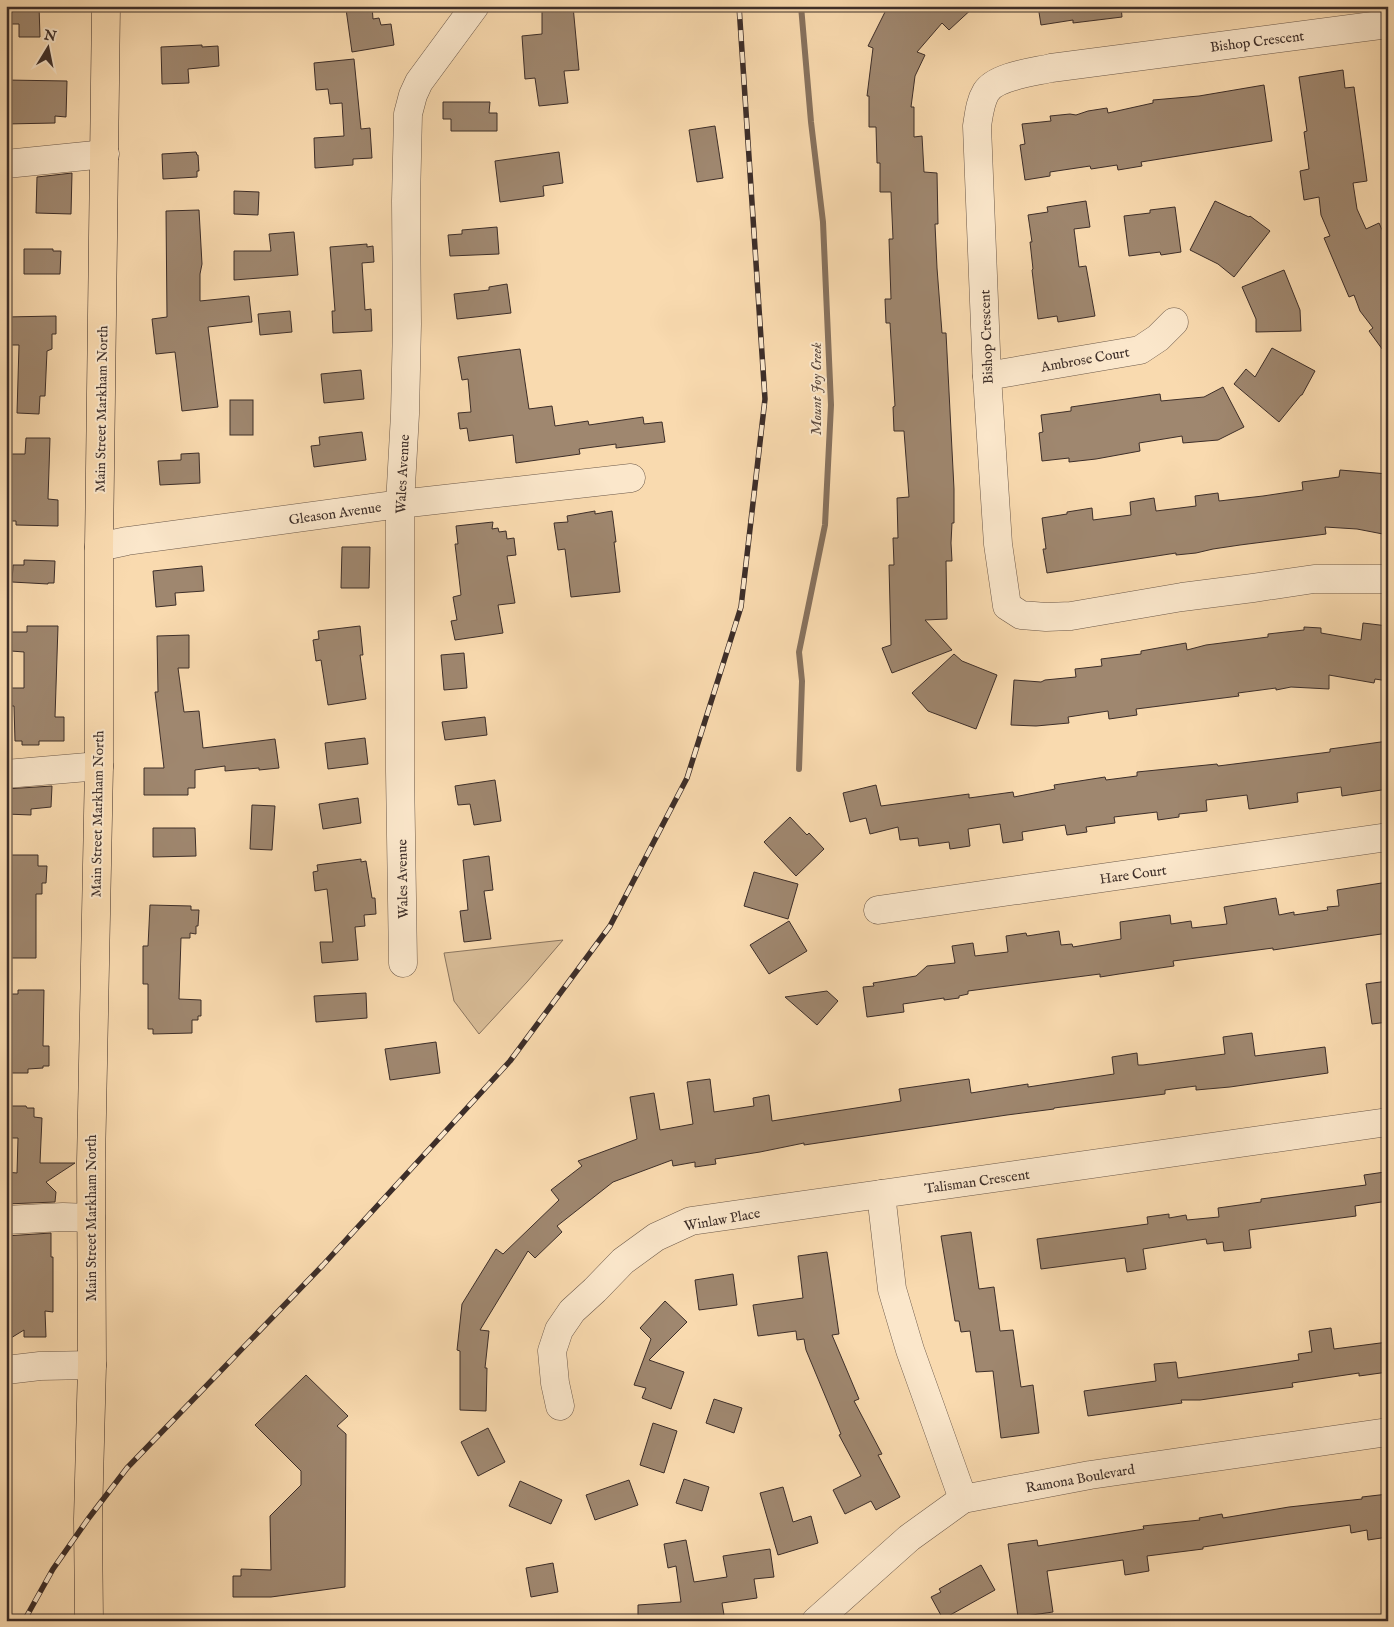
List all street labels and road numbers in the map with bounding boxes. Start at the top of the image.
street label: Bishop Crescent [1209,27,1305,57]
street label: Bishop Crescent [976,289,998,385]
street label: Main Street Markham North [92,325,112,493]
street label: Ambrose Court [1039,343,1131,377]
street label: Wales Avenue [392,433,414,514]
street label: Gleason Avenue [288,499,383,529]
street label: Main Street Markham North [88,730,108,898]
street label: Wales Avenue [393,839,413,919]
street label: Hare Court [1099,861,1168,889]
street label: Main Street Markham North [83,1134,101,1302]
street label: Talisman Crescent [923,1166,1031,1198]
street label: Winlaw Place [683,1204,762,1236]
street label: Ramona Boulevard [1024,1460,1137,1497]

